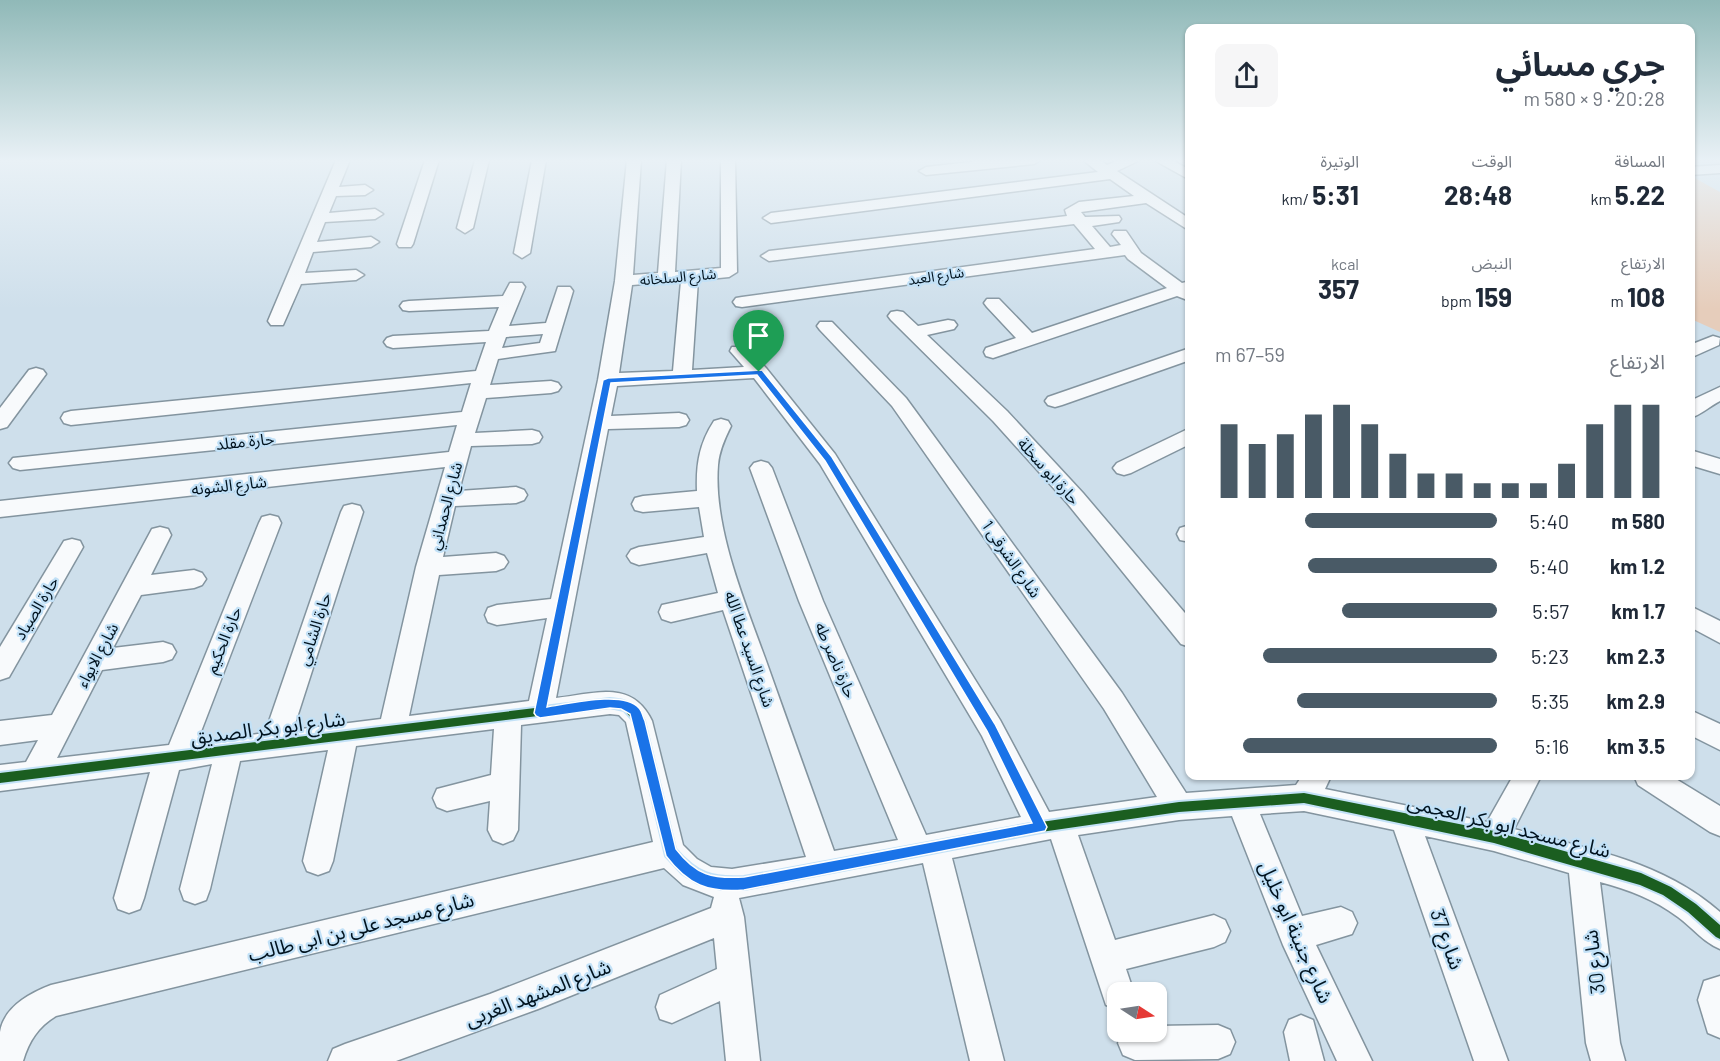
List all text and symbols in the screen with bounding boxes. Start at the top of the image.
text: جري مسائي [1496,43,1665,83]
button: share [1215,44,1278,107]
text: 20:28 · 9 × 580 m [1523,86,1665,110]
text: الوتيرة [1321,151,1359,170]
text: الوقت [1472,151,1512,170]
text: المسافة [1615,151,1665,170]
text: 5:31 [1312,179,1359,210]
text: 28:48 [1444,179,1512,210]
text: 5.22 [1615,179,1665,210]
text: /km [1281,189,1312,208]
text: km [1590,189,1615,208]
text: النبض [1471,253,1512,272]
text: الارتفاع [1621,253,1665,272]
text: kcal [1331,254,1359,273]
street label: شارع العبد [907,263,966,291]
street label: شارع السلخانه [639,265,717,291]
text: 357 [1318,273,1359,304]
text: 159 [1475,281,1512,312]
text: 108 [1627,281,1665,312]
text: bpm [1441,291,1475,310]
text: m [1610,291,1627,310]
pin [733,310,784,372]
icon: arrive [742,319,775,352]
text: 59–67 m [1215,342,1285,366]
text: الارتفاع [1610,349,1665,373]
street label: حارة مقلد [215,428,275,454]
street label: حارة ابو سخلة [1014,433,1084,509]
street label: شارع الحمداني [424,460,469,553]
street label: شارع الشونه [190,471,268,502]
text: 5:40 [1530,509,1569,533]
text: 580 m [1611,509,1665,533]
street label: شارع الشرقى 1 [976,517,1046,603]
text: 5:40 [1530,554,1569,578]
text: 1.2 km [1610,554,1665,578]
street label: حارة الصياد [9,573,63,643]
street label: شارع السيد عطا الله [718,588,779,711]
street label: حارة الشامي [293,590,338,669]
text: 5:57 [1532,599,1569,623]
text: 1.7 km [1611,599,1665,623]
street label: حارة الحكيم [201,604,248,677]
street label: شارع الايواء [72,619,125,692]
street label: حارة ناصر طه [811,619,861,701]
text: 5:23 [1531,644,1569,668]
text: 2.3 km [1606,644,1665,668]
text: 5:35 [1531,689,1569,713]
text: 2.9 km [1606,689,1665,713]
street label: شارع ابو بكر الصديق [189,706,347,752]
text: 5:16 [1535,734,1569,758]
text: 3.5 km [1607,734,1665,758]
street label: شارع مسجد ابو بكر العجمى [1404,788,1613,866]
street label: شارع جنينة ابو خليل [1251,857,1339,1008]
street label: شارع مسجد على بن ابى طالب [245,886,477,970]
street label: شارع 37 [1422,905,1470,974]
street label: شارع 30 [1577,928,1613,996]
street label: شارع المشهد الغربى [461,953,615,1035]
north arrow [1107,982,1167,1042]
map controls [1107,982,1167,1042]

